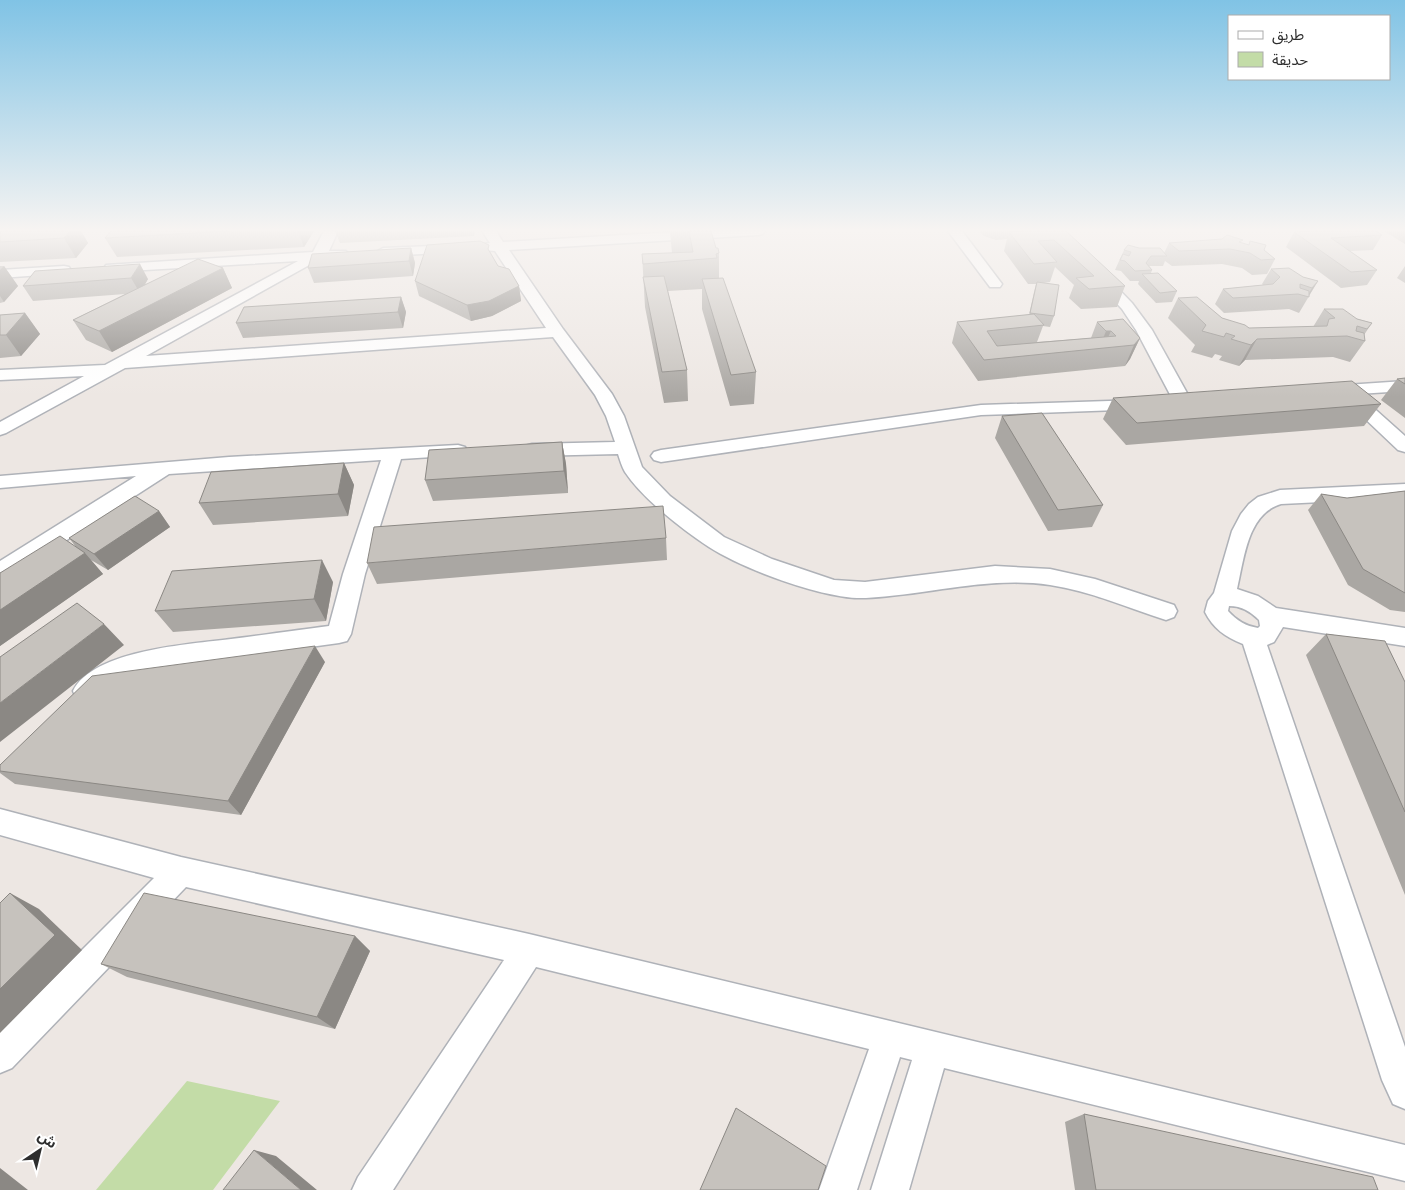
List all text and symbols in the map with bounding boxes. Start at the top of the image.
legend [1228,15,1390,80]
text: طريق [1272,25,1304,45]
text: حديقة [1272,50,1308,69]
north arrow [15,1125,65,1175]
text: ش [34,1126,60,1152]

